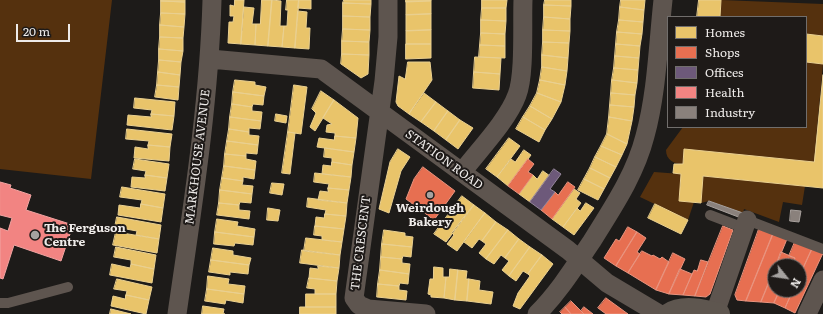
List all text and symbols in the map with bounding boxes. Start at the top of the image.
scale bar [18,16,72,42]
legend [667,16,807,128]
text: 20 m [23,22,50,40]
text: Homes [705,23,745,41]
text: Shops [705,43,740,61]
text: Offices [705,63,743,81]
text: Health [705,83,744,101]
street label: MARKHOUSE AVENUE [183,89,213,225]
text: Industry [705,103,755,121]
street label: STATION ROAD [402,127,486,193]
marker: Weirdough Bakery [425,190,435,200]
street label: THE CRESCENT [348,195,374,291]
place label: Weirdough Bakery [396,201,464,229]
place label: The Ferguson Centre [44,221,126,249]
marker: The Ferguson Centre [29,229,41,241]
north arrow [767,258,807,298]
text: N [787,275,806,291]

